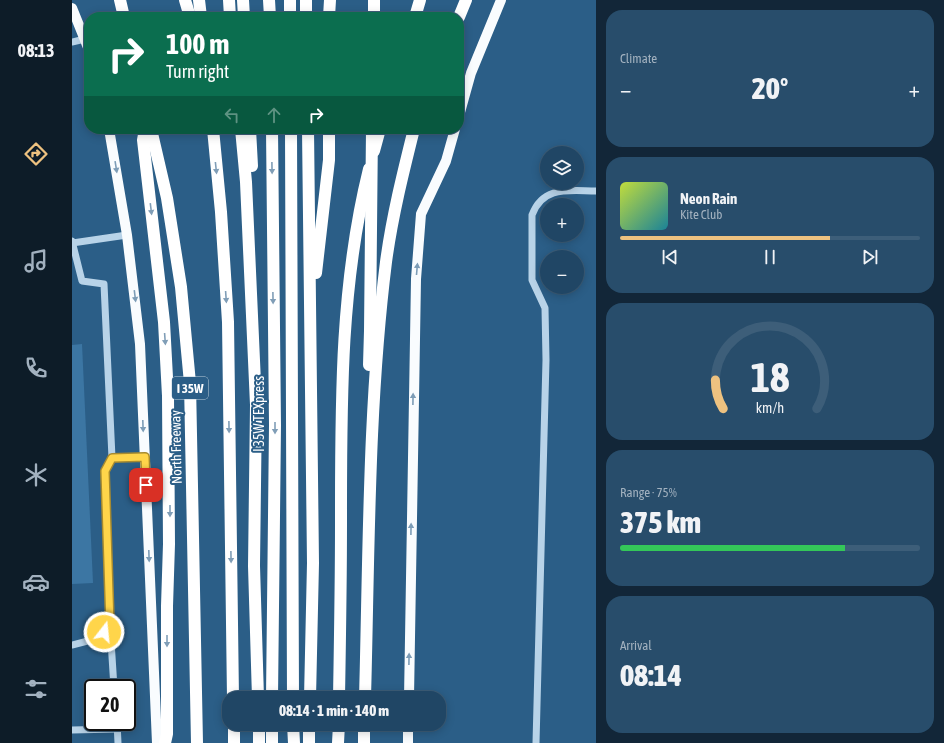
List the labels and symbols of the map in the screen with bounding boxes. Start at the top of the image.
one-way arrow [113,161,119,173]
one-way arrow [213,162,220,174]
one-way arrow [269,162,275,175]
one-way arrow [148,203,154,215]
one-way arrow [413,263,420,275]
one-way arrow [132,290,139,302]
one-way arrow [223,291,230,303]
one-way arrow [270,292,276,305]
one-way arrow [161,333,168,345]
street label: I 35W TEXpress [251,376,267,452]
road number: I 35W [172,377,208,399]
one-way arrow [410,392,416,405]
street label: North Freeway [167,410,185,484]
one-way arrow [140,420,147,432]
one-way arrow [226,421,232,434]
one-way arrow [272,422,278,435]
pin [129,468,163,502]
one-way arrow [167,505,173,518]
one-way arrow [408,522,414,535]
one-way arrow [146,550,152,563]
one-way arrow [228,551,234,564]
position arrow [83,611,125,653]
one-way arrow [164,635,170,648]
one-way arrow [406,652,412,665]
speed limit sign: 20 [84,679,136,731]

